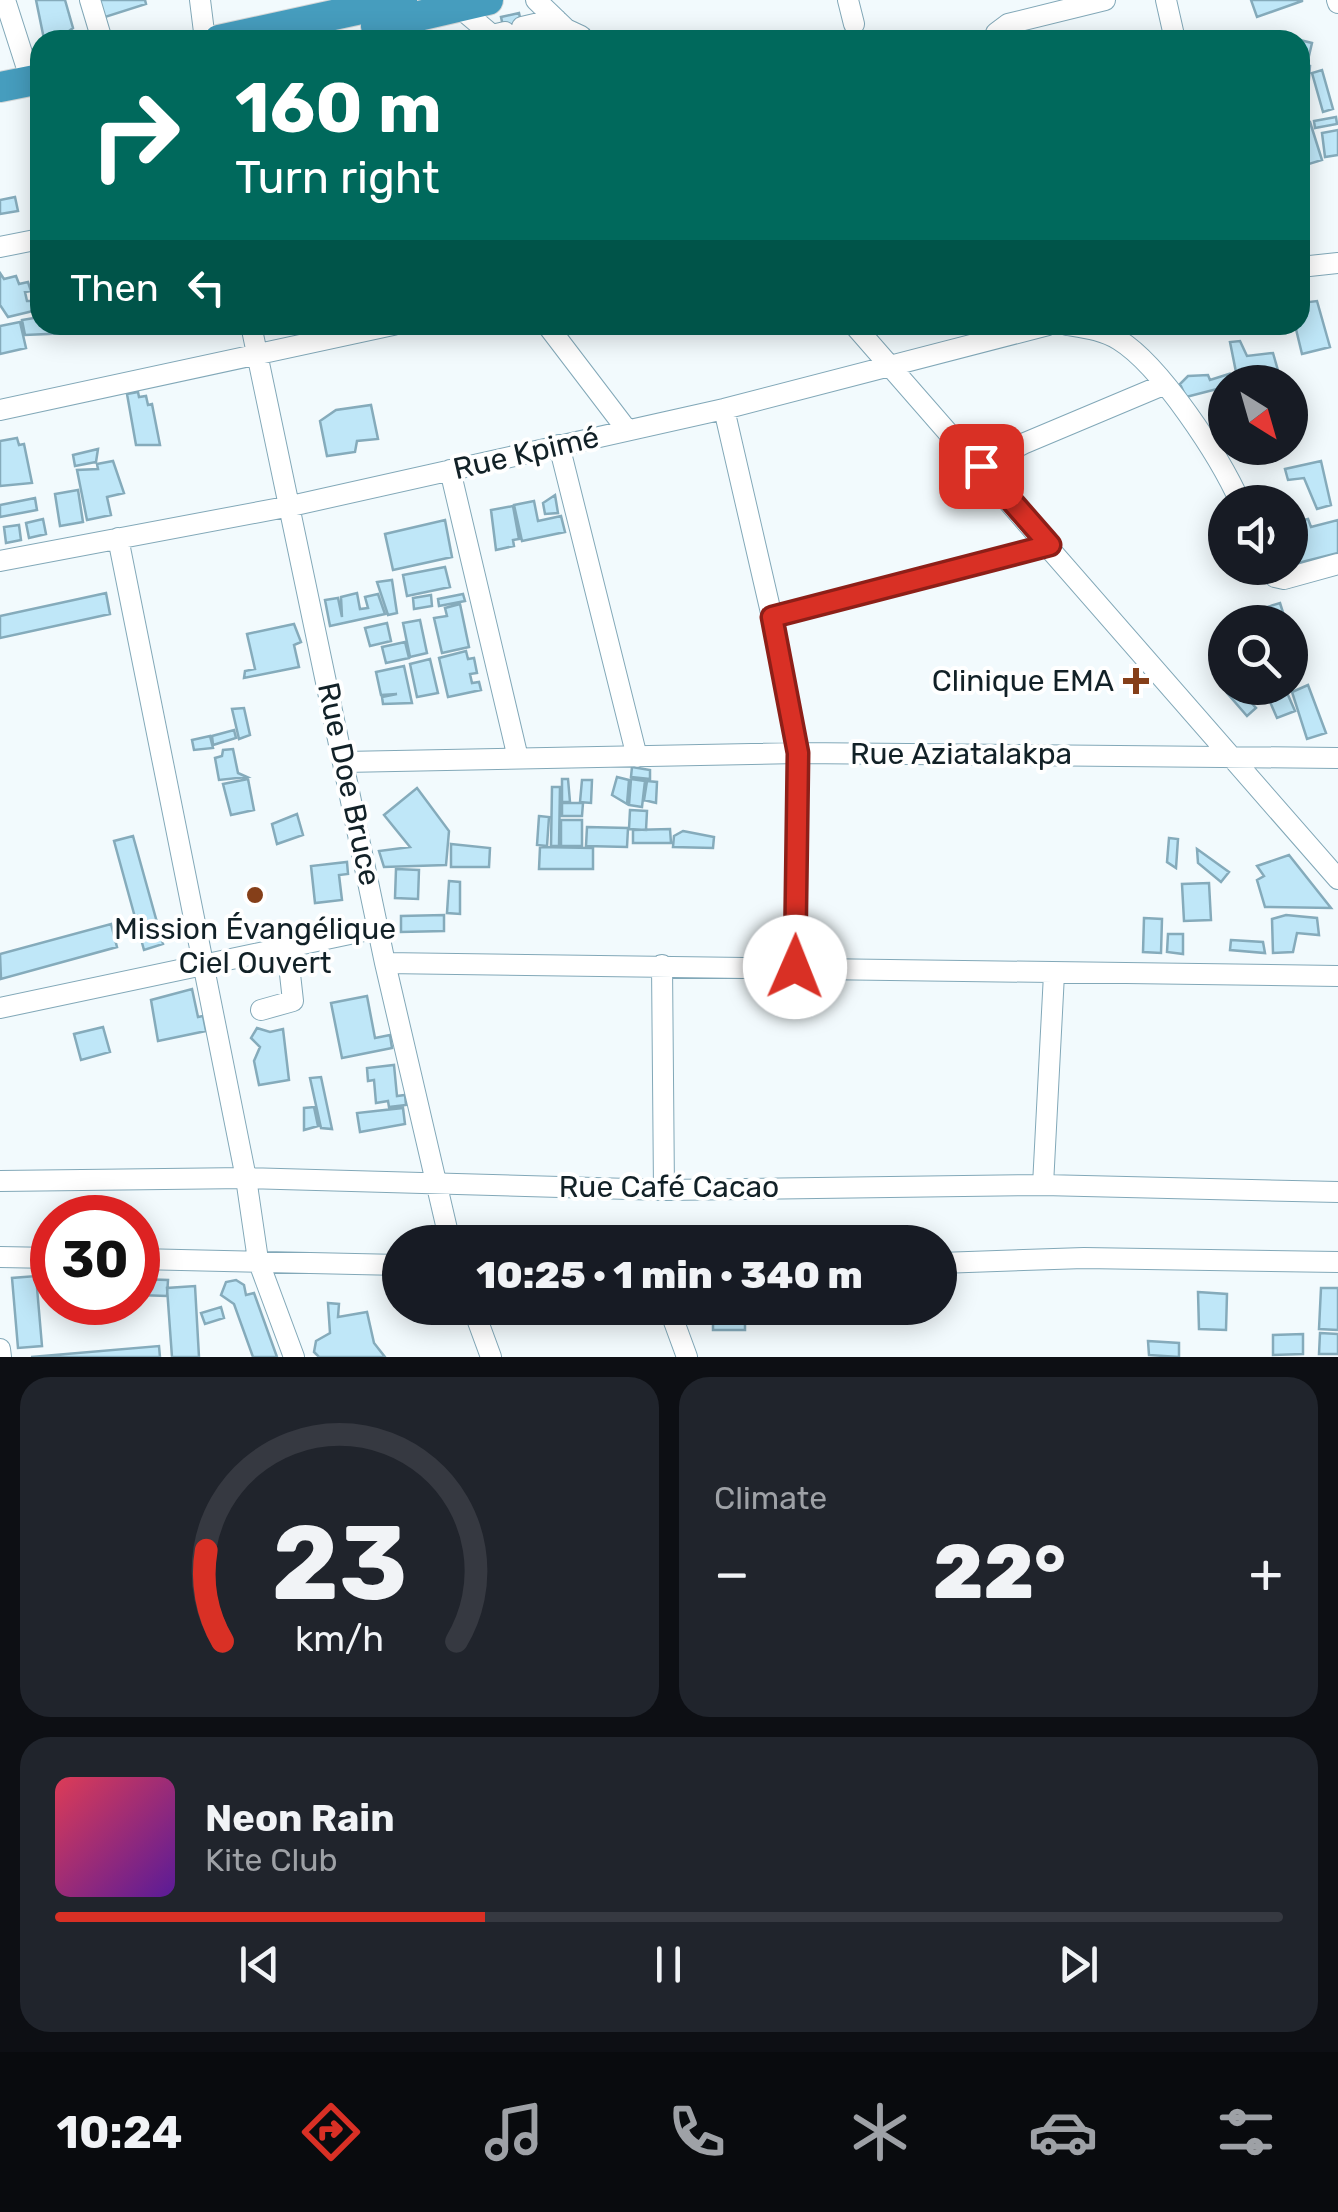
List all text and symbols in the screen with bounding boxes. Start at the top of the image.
text: 160 m [235,67,442,150]
icon: right [70,70,200,200]
text: Turn right [235,151,439,204]
icon: left [179,260,234,315]
text: Then [70,265,159,311]
north arrow [1208,365,1308,465]
map controls [1208,365,1308,705]
street label: Rue Kpimé [450,419,602,487]
pin [939,424,1024,509]
icon: arrive [954,439,1009,494]
button: sound [1208,485,1308,585]
button: search [1208,605,1308,705]
place label: Clinique EMA [932,663,1114,699]
marker: Clinique EMA [1123,668,1149,694]
street label: Rue Doe Bruce [310,679,388,889]
street label: Rue Aziatalakpa [850,736,1072,772]
marker: Mission Évangélique Ciel Ouvert [244,884,266,906]
place label: Mission Évangélique Ciel Ouvert [114,911,396,981]
position arrow [743,915,847,1019]
street label: Rue Café Cacao [559,1169,779,1205]
speed limit sign: 30 [30,1195,160,1325]
text: 10:25 · 1 min · 340 m [476,1252,863,1298]
text: Climate [714,1479,827,1517]
text: 23 [271,1502,408,1625]
text: 22° [933,1528,1066,1617]
text: − [714,1541,750,1606]
text: + [1249,1541,1283,1606]
text: km/h [295,1618,384,1660]
text: Neon Rain [205,1795,395,1841]
text: Kite Club [205,1841,338,1879]
icon: previous [232,1937,287,1992]
icon: pause [641,1937,696,1992]
icon: next [1051,1937,1106,1992]
icon: directions [296,2097,366,2167]
icon: music [479,2097,549,2167]
icon: phone [662,2097,732,2167]
icon: climate [845,2097,915,2167]
icon: car [1028,2097,1098,2167]
icon: filters [1211,2097,1281,2167]
text: 10:24 [57,2106,182,2159]

